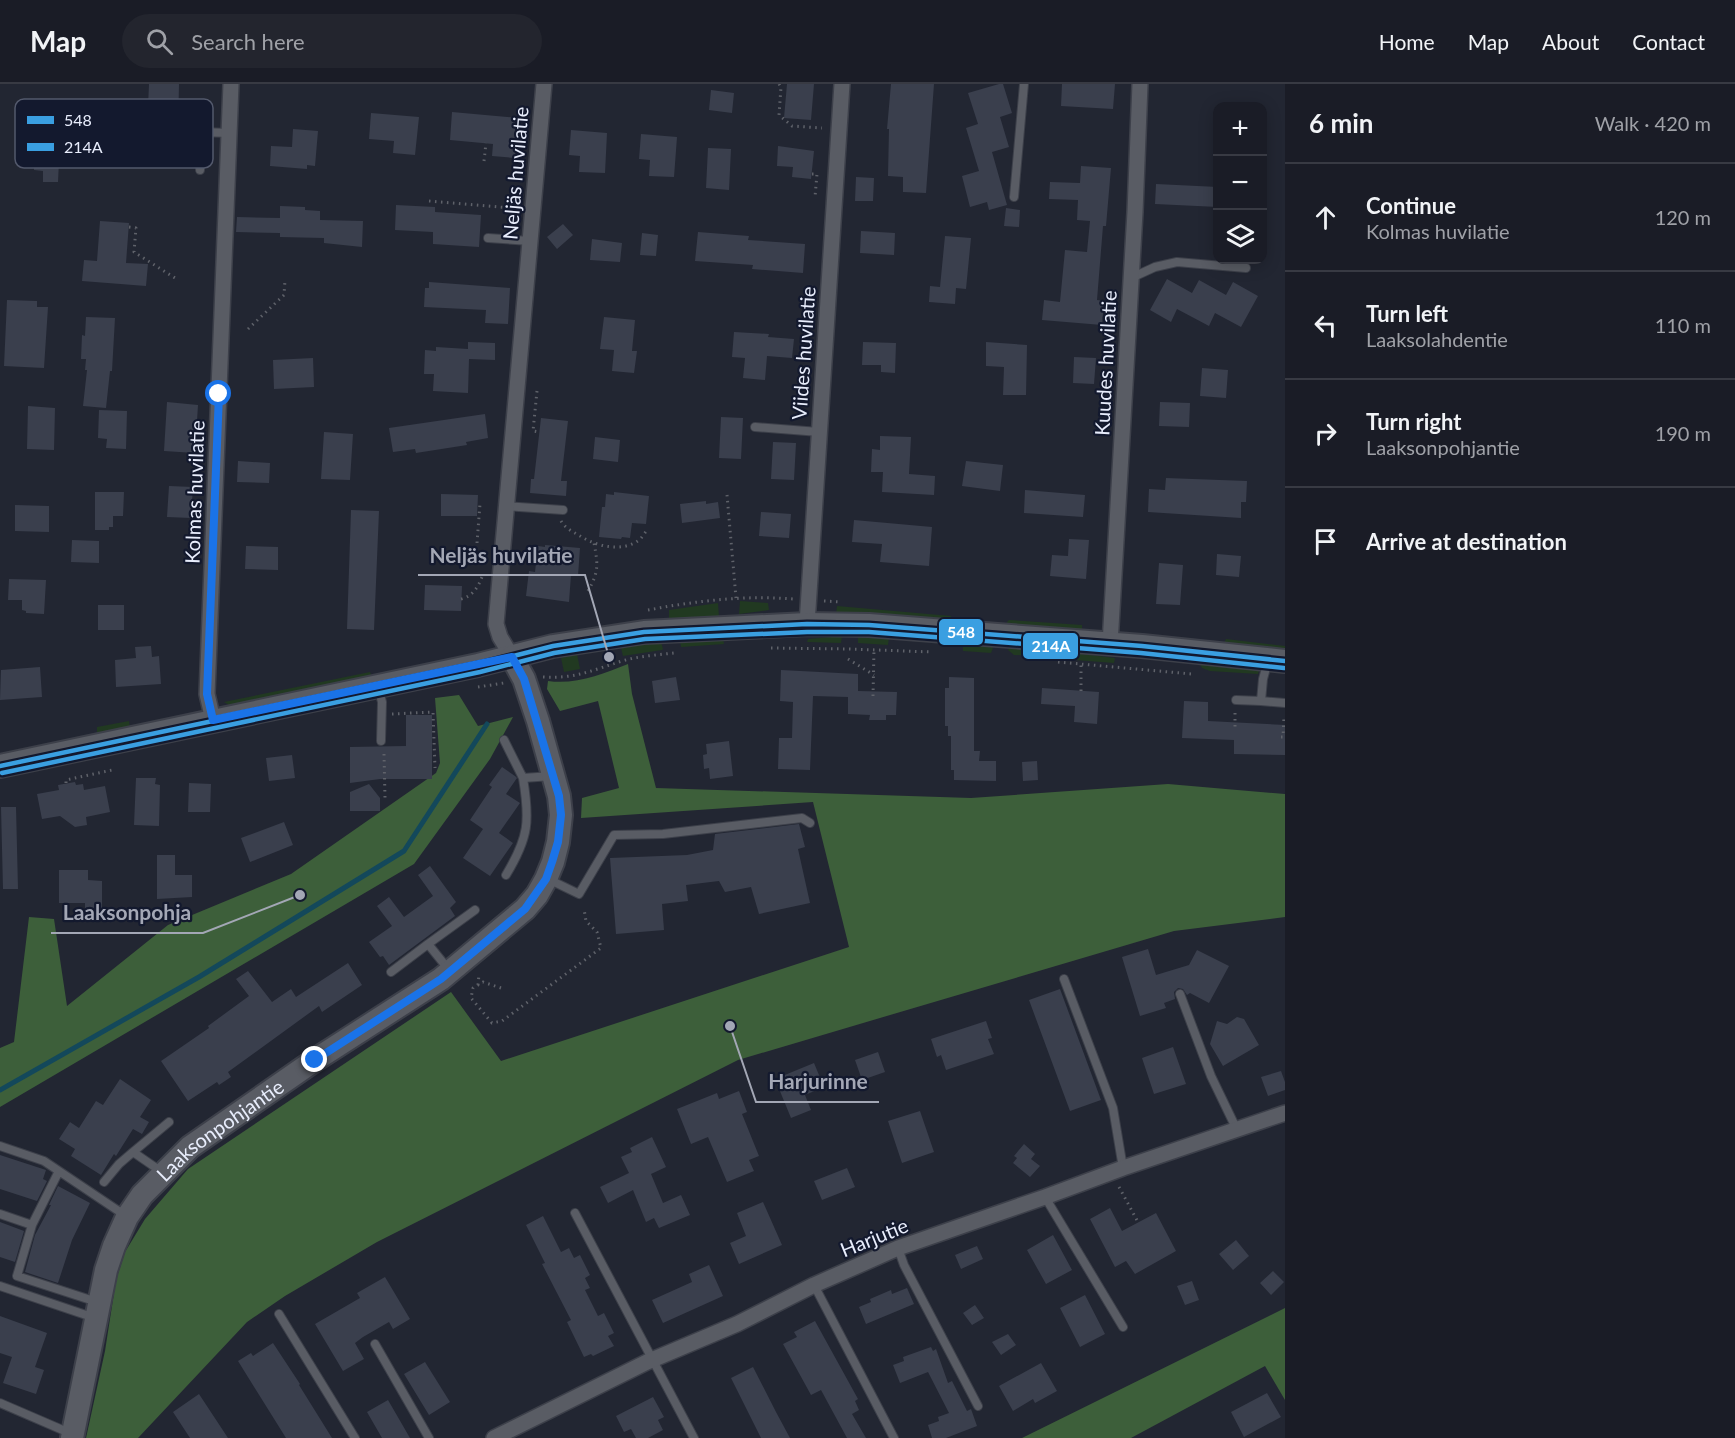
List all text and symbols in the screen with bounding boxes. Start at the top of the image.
search box [122,14,542,68]
text: Map [30,24,86,58]
icon: search [143,25,176,58]
text: Search here [191,28,305,55]
text: Home [1379,29,1435,54]
text: Map [1468,29,1509,54]
text: About [1542,29,1599,54]
text: Contact [1632,29,1705,54]
legend [15,99,213,168]
map controls [1213,102,1267,264]
button: + [1213,102,1267,156]
street label: Neljäs huvilatie [497,105,533,241]
text: 6 min [1309,107,1373,139]
text: 548 [64,110,92,129]
text: Walk · 420 m [1595,111,1711,135]
text: 214A [64,137,103,156]
button: − [1213,156,1267,210]
text: Continue [1366,192,1456,219]
icon: ahead [1309,201,1342,234]
text: 120 m [1655,205,1711,229]
button: layers [1213,210,1267,264]
text: Kolmas huvilatie [1366,219,1510,243]
street label: Viides huvilatie [786,286,820,420]
street label: Kuudes huvilatie [1089,290,1121,436]
text: Turn left [1366,300,1448,327]
icon: left [1309,309,1342,342]
text: 110 m [1655,313,1711,337]
text: Laaksolahdentie [1366,327,1508,351]
route start [205,380,231,406]
text: Turn right [1366,408,1461,435]
icon: right [1309,417,1342,450]
street label: Kolmas huvilatie [180,420,208,564]
text: 190 m [1655,421,1711,445]
text: Laaksonpohjantie [1366,435,1520,459]
icon: arrive [1309,525,1342,558]
text: Arrive at destination [1366,528,1567,555]
callout: Neljäs huvilatie [418,536,585,575]
text: Neljäs huvilatie [429,542,573,567]
line badge: 548 [938,618,984,646]
text: 548 [947,622,975,641]
line badge: 214A [1022,632,1079,660]
text: 214A [1032,636,1071,655]
callout: Laaksonpohja [51,894,203,933]
text: Laaksonpohja [63,899,191,924]
route end [301,1046,327,1072]
callout: Harjurinne [756,1063,879,1102]
text: Harjurinne [768,1068,868,1093]
street label: Laaksonpohjantie [151,1074,288,1186]
street label: Harjutie [837,1213,911,1261]

